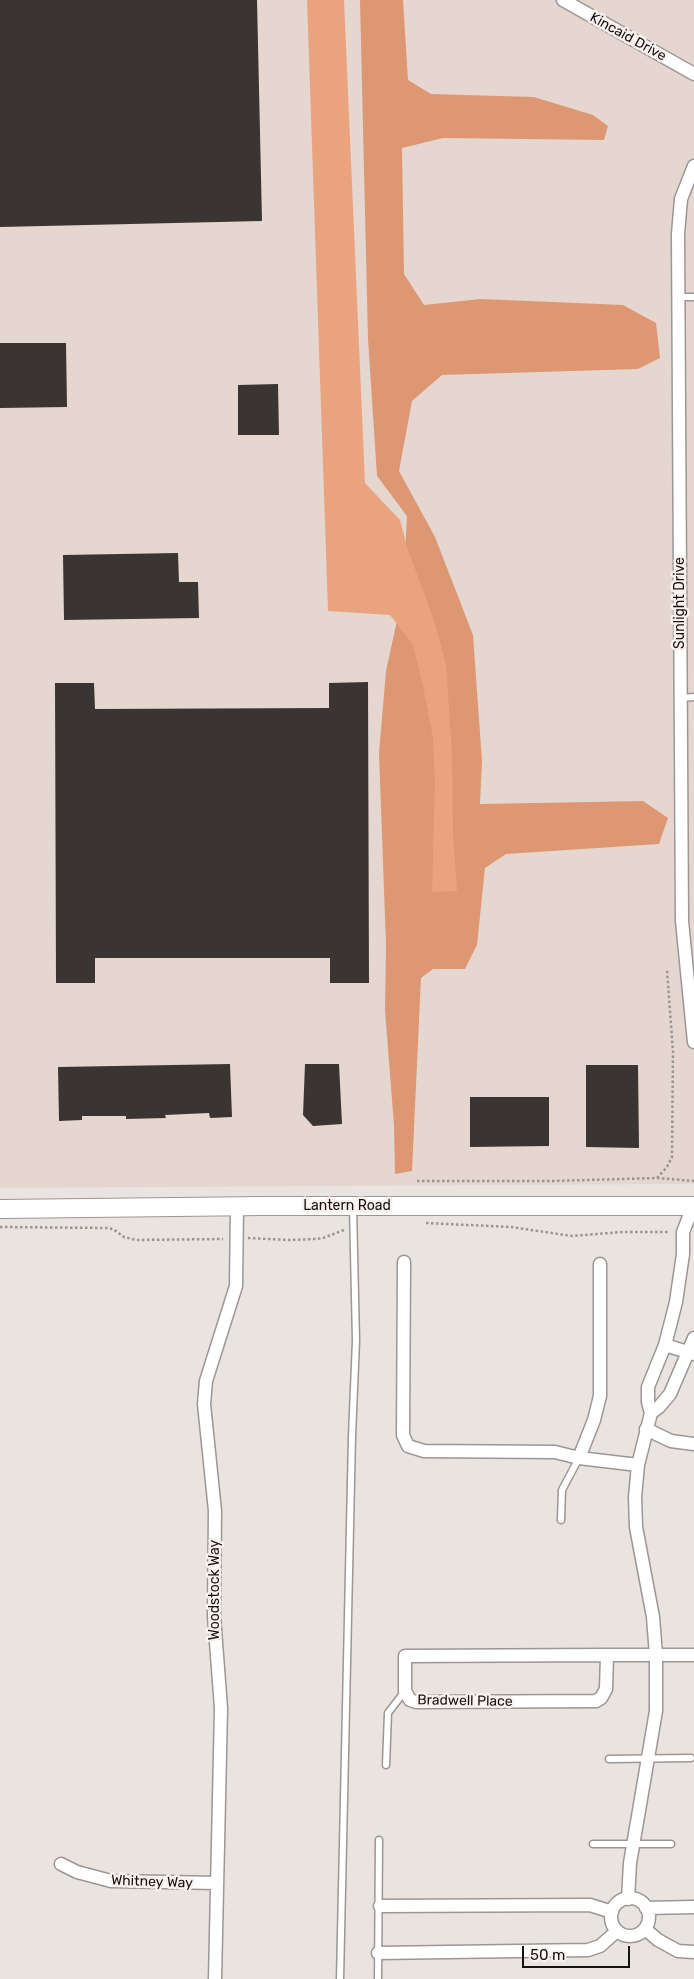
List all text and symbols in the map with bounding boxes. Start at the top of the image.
street label: Kincaid Drive [587,9,669,65]
street label: Sunlight Drive [672,557,688,649]
street label: Lantern Road [303,1198,391,1214]
street label: Woodstock Way [207,1540,223,1640]
street label: Bradwell Place [417,1692,513,1710]
street label: Whitney Way [111,1872,193,1892]
scale bar [524,1936,632,1968]
text: 50 m [530,1946,565,1964]

